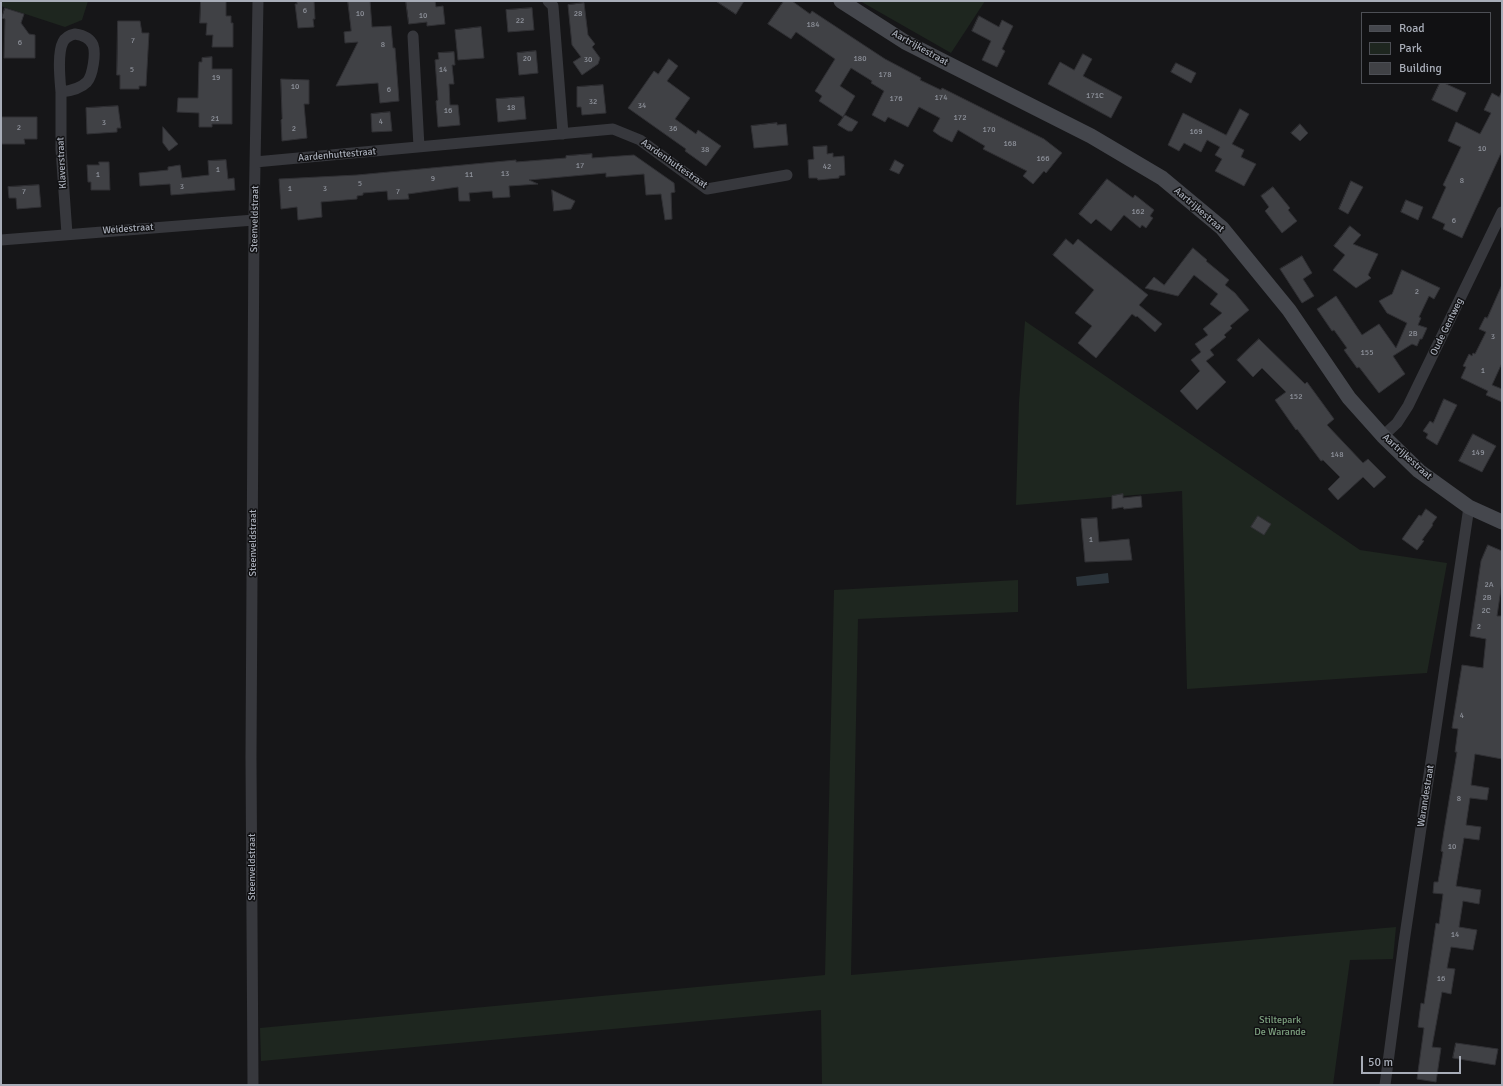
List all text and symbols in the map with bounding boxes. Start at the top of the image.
house number: 6 [303,6,307,16]
house number: 10 [356,9,364,19]
house number: 28 [574,9,582,19]
house number: 10 [419,11,427,21]
legend [1361,12,1491,84]
house number: 22 [516,16,524,26]
house number: 184 [807,20,819,30]
text: Road [1399,21,1425,36]
street label: Aartrijkestraat [890,28,950,68]
house number: 7 [131,36,135,46]
house number: 6 [18,38,22,48]
house number: 8 [381,40,385,50]
text: Park [1399,41,1422,56]
house number: 20 [523,54,531,64]
house number: 180 [854,54,866,64]
house number: 30 [584,55,592,65]
text: Building [1399,61,1442,76]
house number: 5 [130,65,134,75]
house number: 14 [439,65,447,75]
house number: 178 [879,70,891,80]
house number: 19 [212,73,220,83]
house number: 10 [291,82,299,92]
house number: 6 [387,85,391,95]
house number: 171C [1086,91,1104,101]
house number: 174 [935,93,947,103]
house number: 176 [890,94,902,104]
house number: 32 [589,97,597,107]
house number: 34 [638,101,646,111]
house number: 18 [507,103,515,113]
house number: 16 [444,106,452,116]
house number: 172 [954,113,966,123]
house number: 21 [211,114,219,124]
house number: 4 [379,117,383,127]
house number: 3 [102,118,106,128]
house number: 2 [17,123,21,133]
house number: 2 [292,124,296,134]
house number: 36 [669,124,677,134]
house number: 170 [983,125,995,135]
house number: 169 [1190,127,1202,137]
street label: Klaverstraat [55,137,69,189]
street label: Aardenhuttestraat [638,137,710,191]
house number: 168 [1004,139,1016,149]
house number: 10 [1478,144,1486,154]
house number: 38 [701,145,709,155]
street label: Aardenhuttestraat [297,146,377,164]
house number: 166 [1037,154,1049,164]
house number: 17 [576,161,584,171]
house number: 42 [823,162,831,172]
house number: 1 [216,165,220,175]
house number: 13 [501,169,509,179]
house number: 1 [96,170,100,180]
house number: 11 [465,170,473,180]
house number: 9 [431,174,435,184]
house number: 8 [1460,176,1464,186]
house number: 5 [358,179,362,189]
house number: 3 [180,182,184,192]
house number: 1 [288,184,292,194]
house number: 3 [323,184,327,194]
street label: Steenveldstraat [248,185,262,253]
street label: Aartrijkestraat [1171,185,1227,235]
house number: 7 [22,187,26,197]
house number: 7 [396,187,400,197]
house number: 162 [1132,207,1144,217]
house number: 6 [1452,216,1456,226]
street label: Weidestraat [102,221,154,237]
house number: 2 [1415,287,1419,297]
street label: Oude Gentweg [1428,296,1466,358]
house number: 2B [1408,329,1418,339]
house number: 3 [1491,332,1495,342]
house number: 155 [1361,348,1373,358]
house number: 1 [1481,366,1485,376]
house number: 152 [1290,392,1302,402]
street label: Aartrijkestraat [1380,432,1434,482]
house number: 149 [1472,448,1484,458]
house number: 148 [1331,450,1343,460]
street label: Steenveldstraat [247,510,259,576]
house number: 1 [1089,535,1093,545]
house number: 2A [1484,580,1494,590]
house number: 2B [1482,593,1492,603]
house number: 2C [1481,606,1491,616]
house number: 2 [1477,622,1481,632]
house number: 4 [1460,711,1464,721]
street label: Warandestraat [1415,764,1437,828]
house number: 8 [1457,794,1461,804]
street label: Steenveldstraat [246,834,258,900]
house number: 10 [1448,842,1456,852]
house number: 14 [1451,930,1459,940]
house number: 16 [1437,974,1445,984]
park label: Stiltepark De Warande [1254,1014,1306,1038]
scale bar [1363,1048,1463,1074]
text: 50 m [1368,1055,1393,1070]

